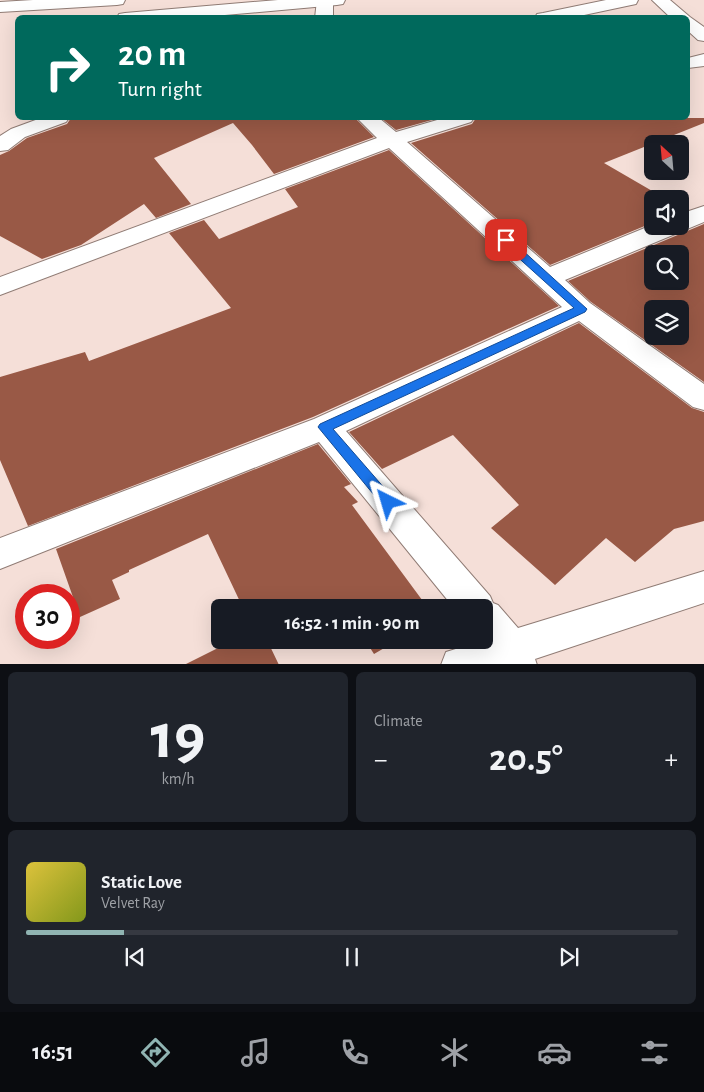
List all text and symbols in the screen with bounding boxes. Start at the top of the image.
icon: right [35,35,100,100]
text: 20 m [118,37,186,72]
text: Turn right [118,78,202,100]
north arrow [644,135,689,180]
map controls [644,135,689,345]
button: sound [644,190,689,235]
pin [485,219,527,261]
icon: arrive [492,226,520,254]
button: search [644,245,689,290]
button: layers [644,300,689,345]
position arrow [361,475,413,527]
speed limit sign: 30 [15,584,80,649]
text: 16:52 · 1 min · 90 m [284,614,420,633]
text: 19 [151,705,205,770]
text: Climate [374,713,423,729]
text: 20.5° [489,740,563,778]
text: − [374,746,387,774]
text: + [665,746,678,774]
text: km/h [161,771,195,787]
text: Static Love [101,873,182,892]
text: Velvet Ray [101,895,165,911]
icon: previous [121,943,149,971]
icon: pause [338,943,366,971]
icon: next [555,943,583,971]
icon: directions [138,1035,173,1070]
icon: music [238,1035,273,1070]
icon: phone [337,1035,372,1070]
icon: climate [437,1035,472,1070]
icon: car [537,1035,572,1070]
icon: filters [637,1035,672,1070]
text: 16:51 [32,1041,73,1063]

